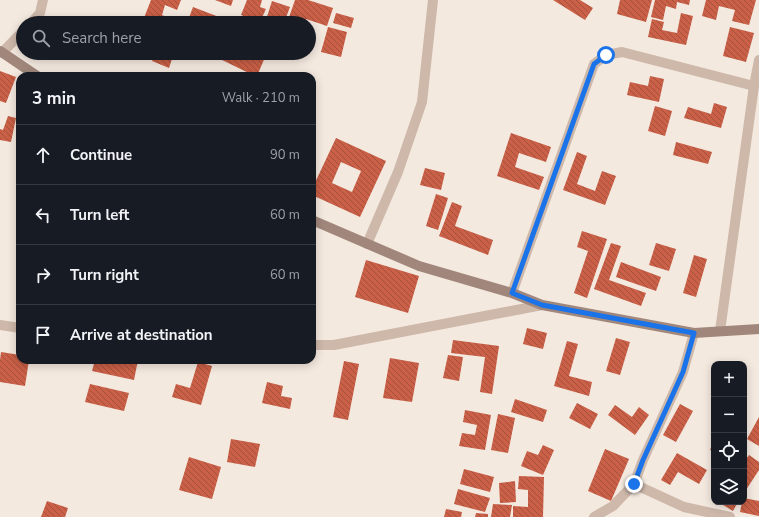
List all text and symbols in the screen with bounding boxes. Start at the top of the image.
search box [16,16,316,60]
icon: search [30,27,52,49]
text: Search here [62,28,142,48]
route start [597,46,615,64]
text: 3 min [32,87,76,110]
text: Walk · 210 m [222,89,300,107]
icon: ahead [32,144,54,166]
text: Continue [70,145,132,165]
text: 90 m [270,146,300,164]
icon: left [32,204,54,226]
text: Turn left [70,205,129,225]
text: 60 m [270,206,300,224]
icon: right [32,264,54,286]
text: Turn right [70,265,139,285]
text: 60 m [270,266,300,284]
icon: arrive [32,324,54,346]
text: Arrive at destination [70,325,213,345]
map controls [711,361,747,505]
button: + [711,361,747,397]
button: − [711,397,747,433]
button: locate [711,433,747,469]
button: layers [711,469,747,505]
route end [625,475,643,493]

